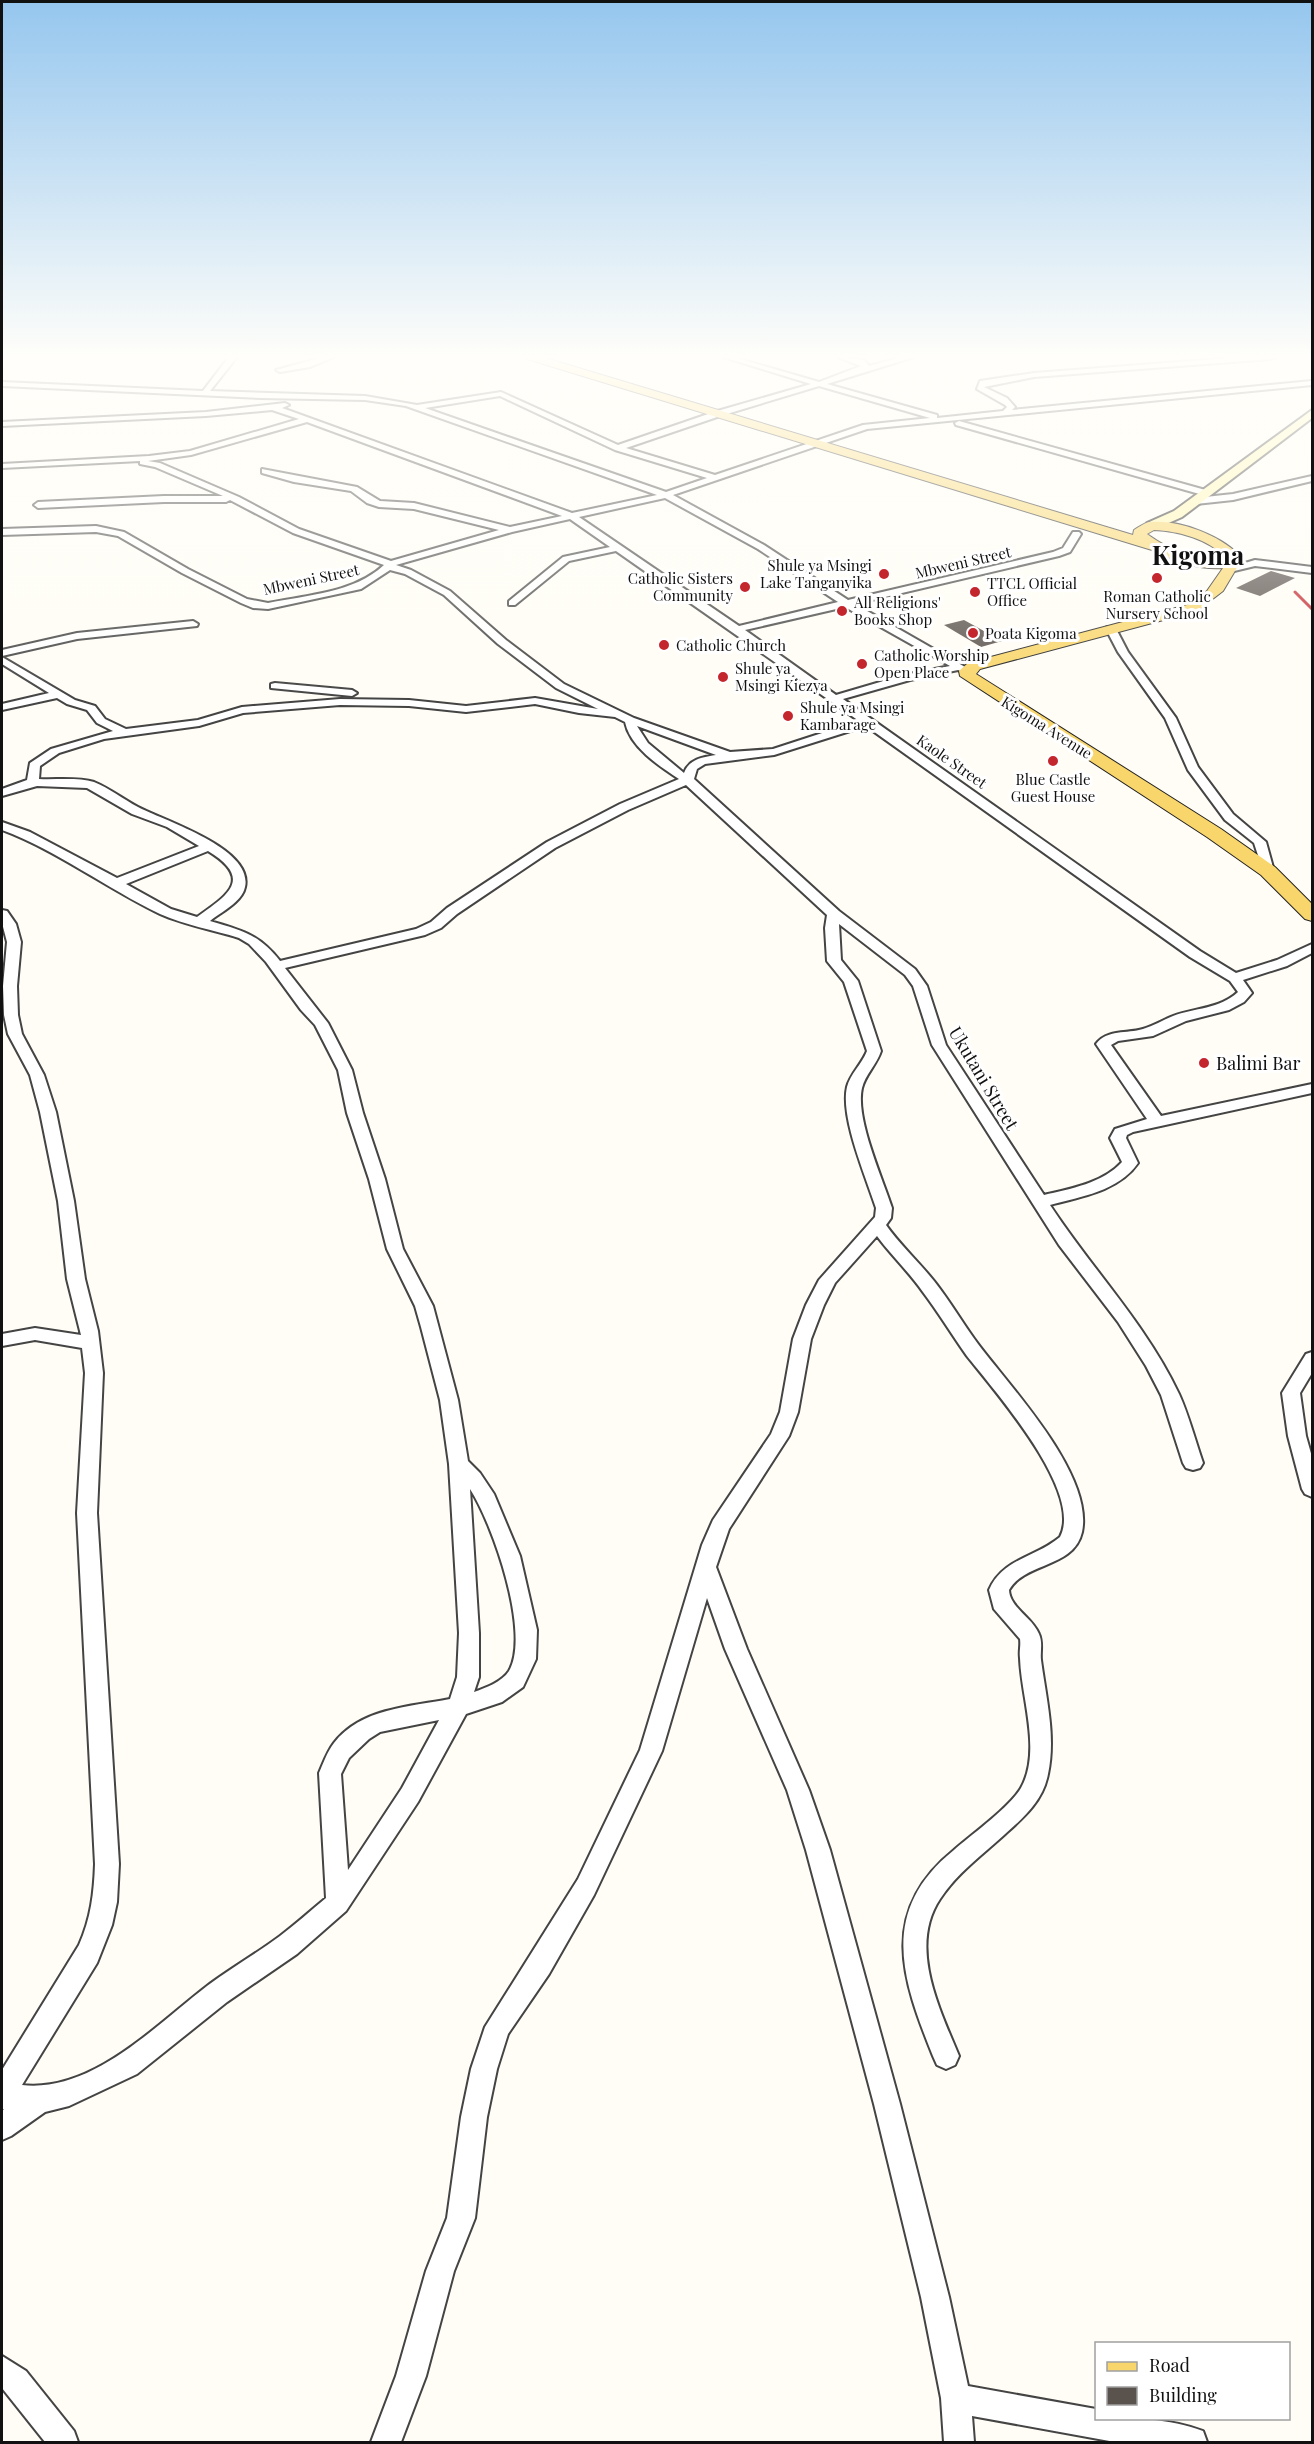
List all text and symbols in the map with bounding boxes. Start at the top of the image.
district label: Kigoma [1152,537,1245,572]
street label: Mbweni Street [913,541,1014,583]
place label: Shule ya Msingi Lake Tanganyika [760,555,873,592]
street label: Mbweni Street [261,559,362,599]
marker: Shule ya Msingi Lake Tanganyika [877,567,891,581]
place label: Catholic Sisters Community [628,568,733,605]
marker: Roman Catholic Nursery School [1150,571,1164,585]
place label: TTCL Official Office [987,573,1077,610]
marker: Catholic Sisters Community [738,580,752,594]
marker: TTCL Official Office [968,585,982,599]
place label: Roman Catholic Nursery School [1103,586,1211,623]
place label: All Religions' Books Shop [853,592,941,629]
marker: All Religions' Books Shop [835,604,849,618]
place label: Poata Kigoma [985,623,1077,643]
marker: Poata Kigoma [966,626,980,640]
place label: Catholic Church [676,635,786,655]
marker: Catholic Church [657,638,671,652]
place label: Catholic Worship Open Place [874,645,990,682]
marker: Catholic Worship Open Place [855,657,869,671]
place label: Shule ya Msingi Kiezya [735,658,828,695]
marker: Shule ya Msingi Kiezya [716,670,730,684]
street label: Kigoma Avenue [998,691,1096,763]
place label: Shule ya Msingi Kambarage [800,697,905,734]
marker: Shule ya Msingi Kambarage [781,709,795,723]
street label: Kaole Street [913,730,992,793]
marker: Blue Castle Guest House [1046,754,1060,768]
place label: Blue Castle Guest House [1011,769,1095,806]
street label: Ukutani Street [944,1022,1025,1135]
place label: Balimi Bar [1216,1051,1301,1075]
marker: Balimi Bar [1197,1056,1211,1070]
legend [1095,2342,1290,2420]
text: Road [1149,2353,1190,2377]
text: Building [1149,2383,1217,2407]

